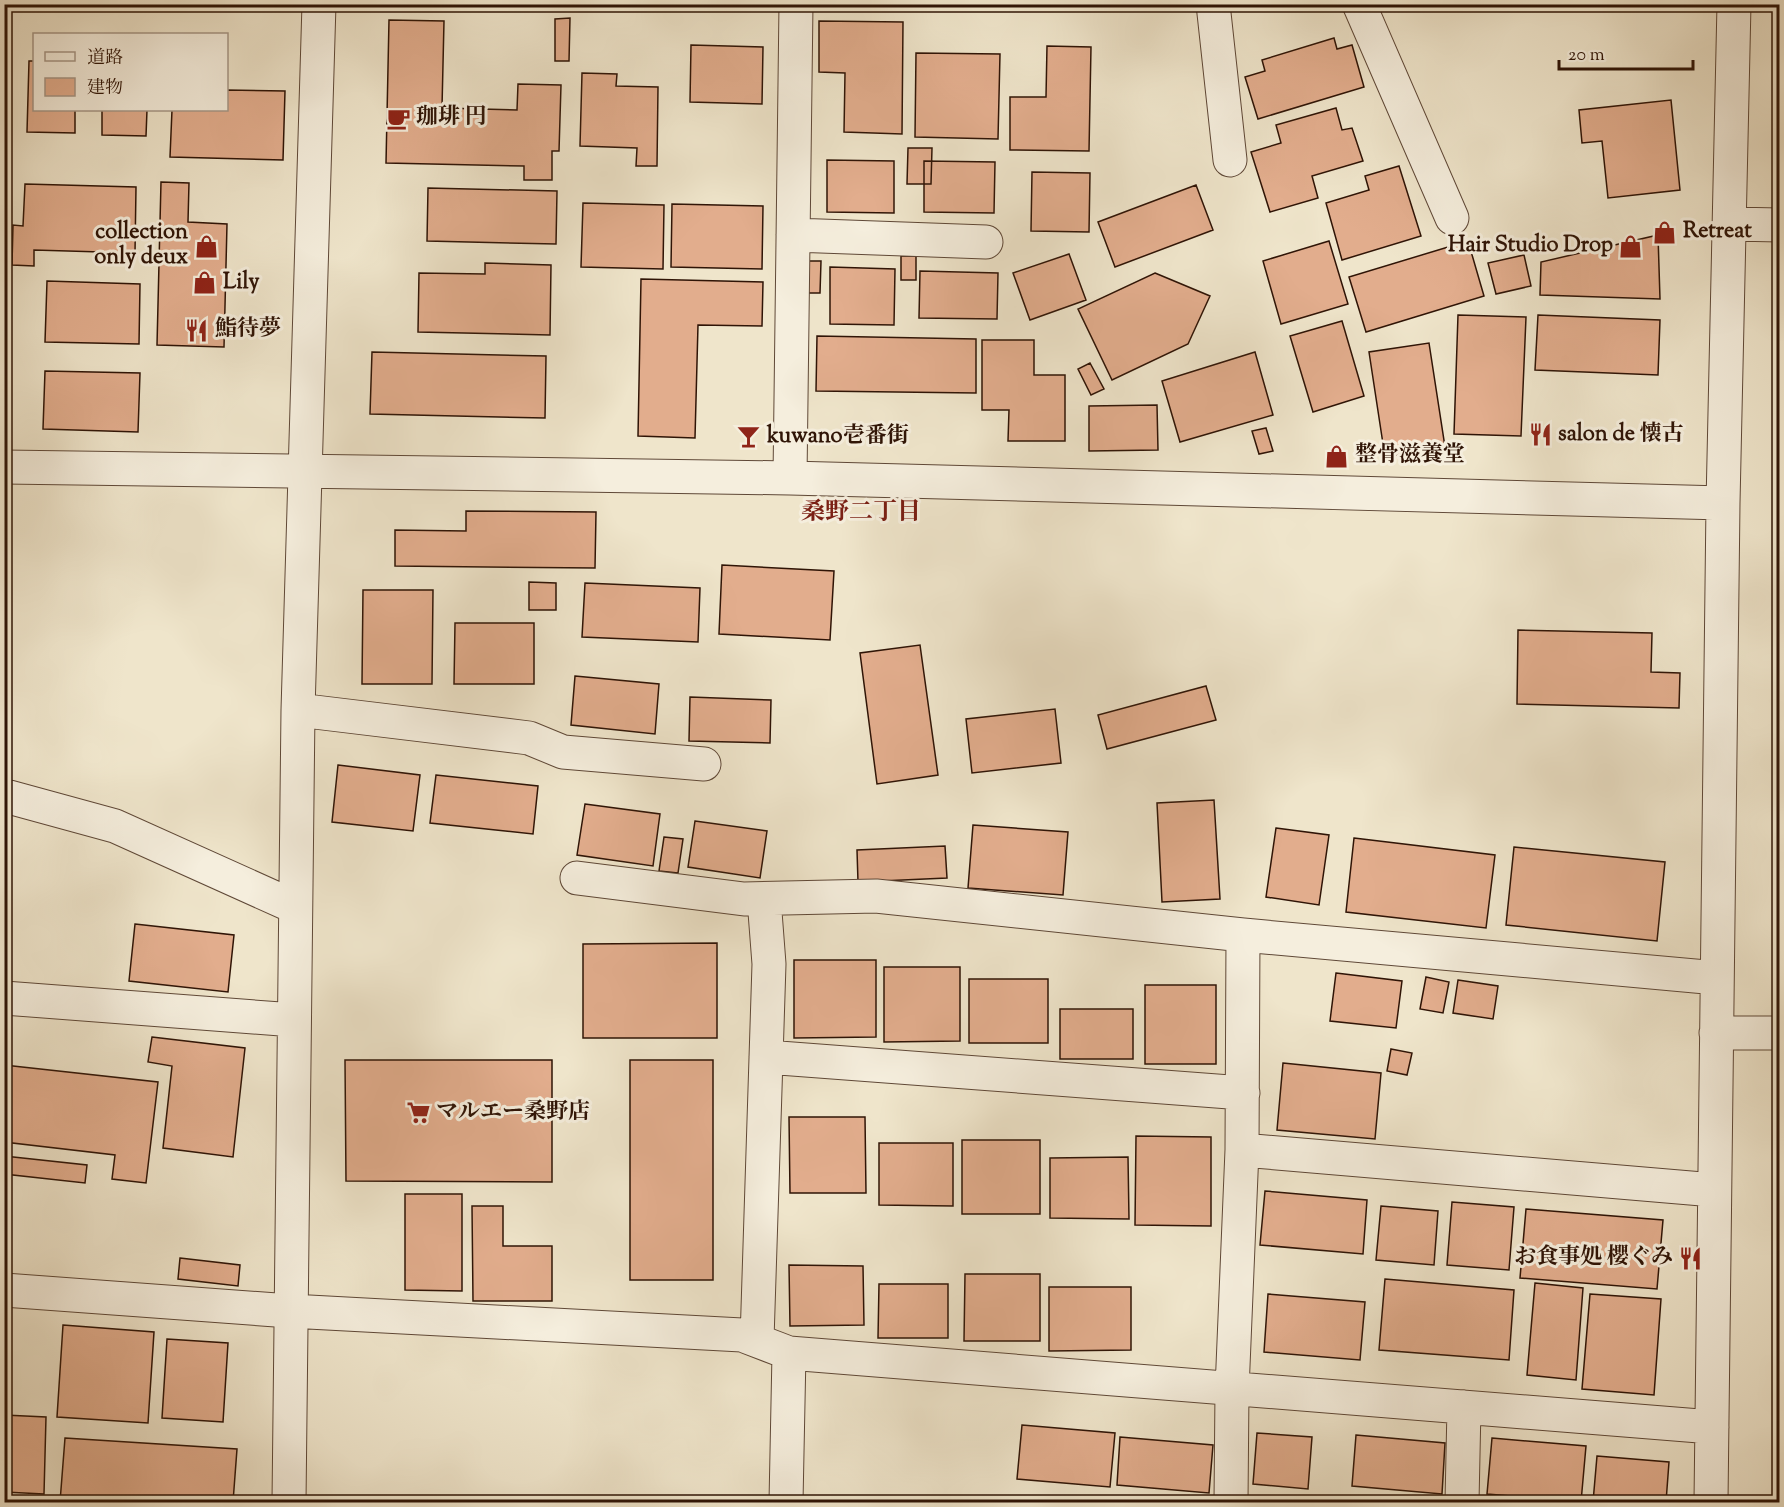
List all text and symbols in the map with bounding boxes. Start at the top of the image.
legend [33,33,228,111]
scale bar [1559,33,1692,71]
text: 20 m [1568,43,1605,69]
text: 道路 [87,46,123,72]
text: 建物 [87,76,123,102]
place label: 珈琲 円 [416,102,487,134]
cafe icon: 珈琲 円 [385,105,411,131]
place label: Retreat [1683,216,1752,248]
place label: collection only deux [94,217,188,274]
shop icon: Retreat [1652,219,1678,245]
place label: Hair Studio Drop [1448,230,1613,262]
shop icon: collection only deux [193,233,219,259]
shop icon: Hair Studio Drop [1618,233,1644,259]
place label: Lily [223,267,259,299]
shop icon: Lily [192,270,218,296]
place label: 鮨待夢 [215,314,281,346]
restaurant icon: 鮨待夢 [184,317,210,343]
place label: salon de 懐古 [1558,419,1684,451]
place label: kuwano壱番街 [766,421,909,453]
restaurant icon: salon de 懐古 [1527,422,1553,448]
bar icon: kuwano壱番街 [736,424,762,450]
place label: 整骨滋養堂 [1355,440,1465,472]
shop icon: 整骨滋養堂 [1324,443,1350,469]
district label: 桑野二丁目 [801,496,921,530]
place label: マルエー桑野店 [436,1097,590,1129]
supermarket icon: マルエー桑野店 [405,1100,431,1126]
place label: お食事処 櫻ぐみ [1514,1242,1673,1274]
restaurant icon: お食事処 櫻ぐみ [1678,1245,1704,1271]

